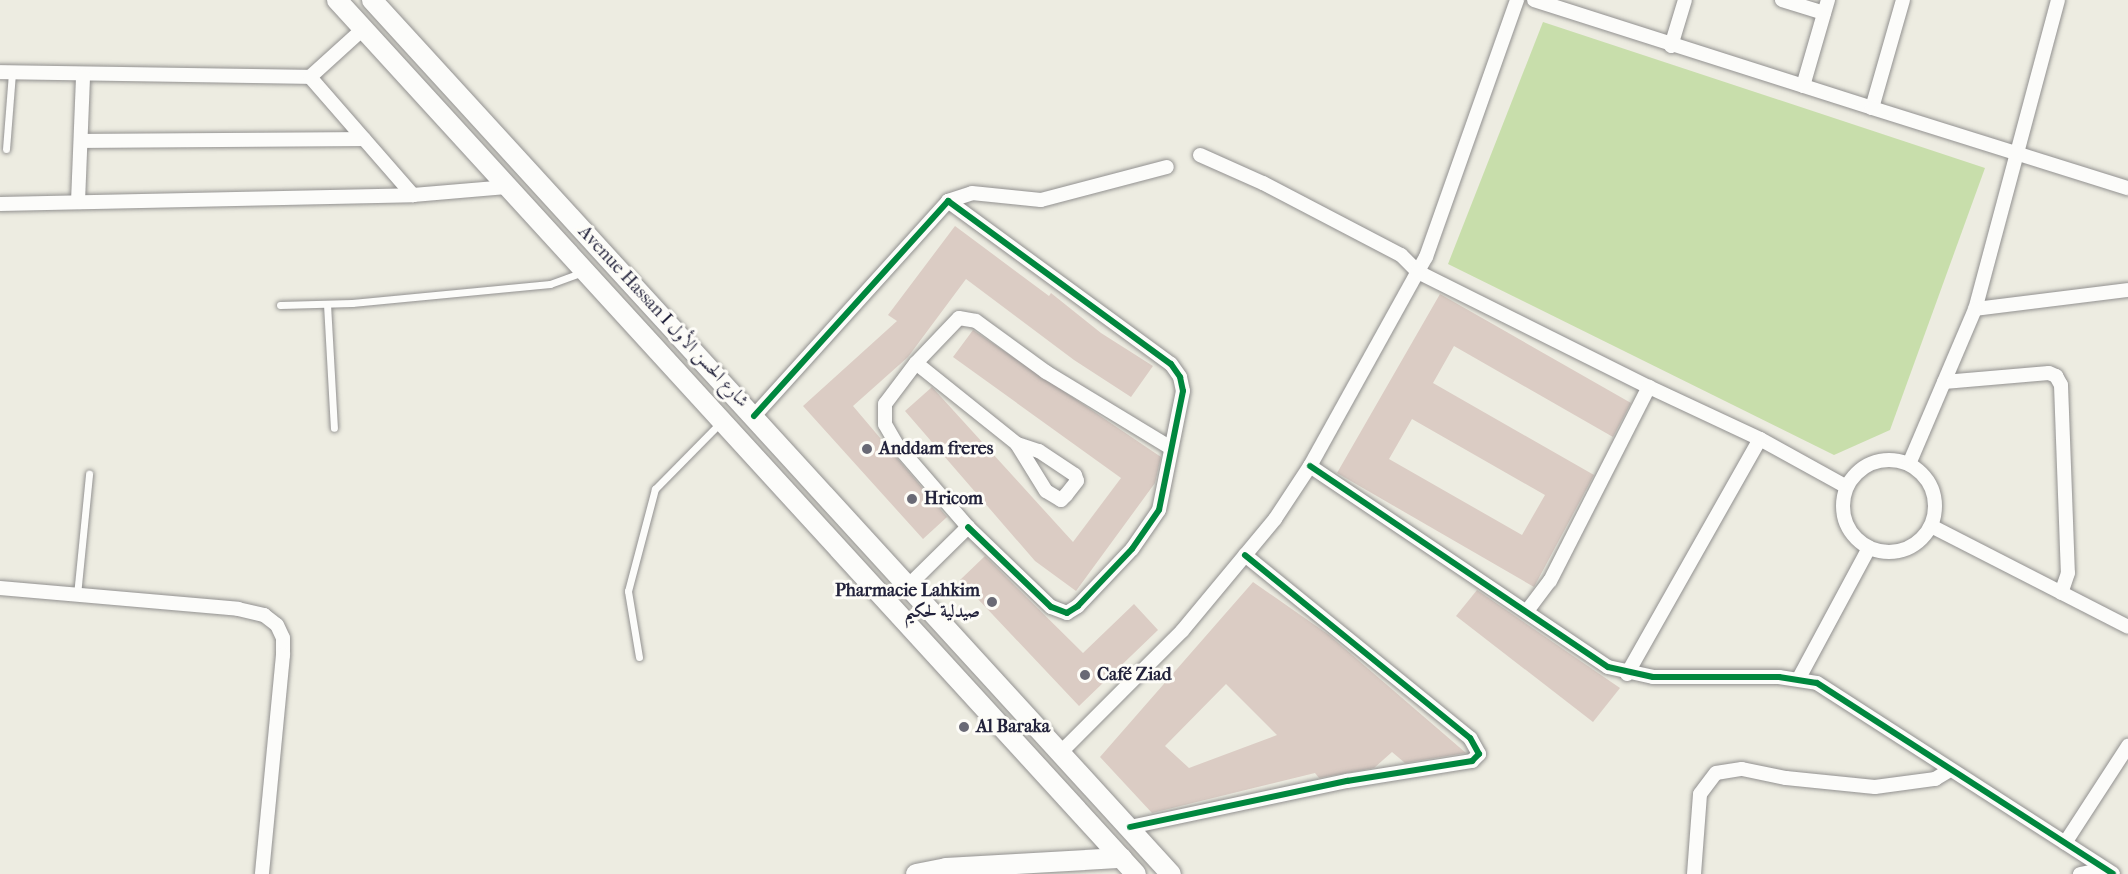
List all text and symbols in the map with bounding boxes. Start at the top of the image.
street label: Avenue Hassan I شارع الحسن الأول [573,222,753,412]
place label: Anddam freres [879,438,993,460]
marker: Anddam freres [860,442,874,456]
place label: Hricom [924,488,983,510]
marker: Hricom [905,492,919,506]
place label: Pharmacie Lahkim صيدلية لحكيم [835,581,980,624]
marker: Pharmacie Lahkim صيدلية لحكيم [985,595,999,609]
place label: Café Ziad [1097,664,1171,686]
marker: Café Ziad [1078,668,1092,682]
place label: Al Baraka [976,716,1050,738]
marker: Al Baraka [957,720,971,734]

